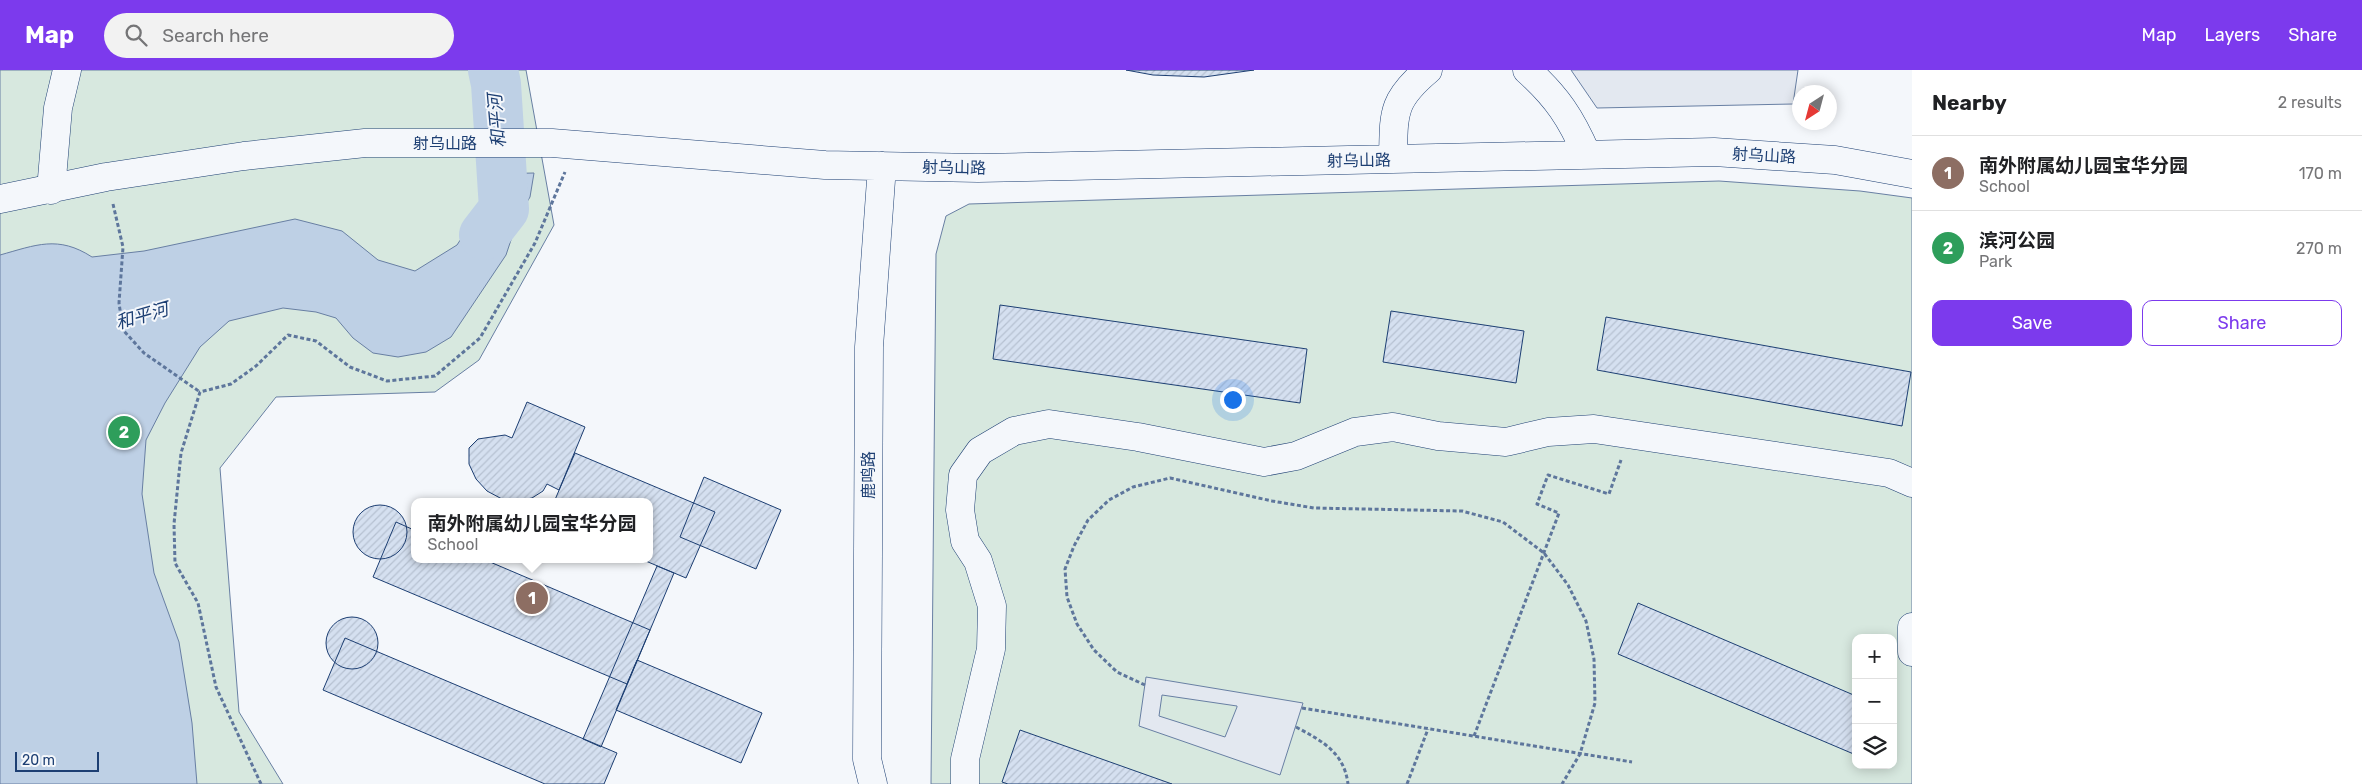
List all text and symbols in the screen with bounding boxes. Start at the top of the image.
search box [104,13,454,58]
text: Map [25,21,74,49]
icon: search [122,21,150,49]
text: Search here [162,24,269,47]
text: Map [2142,24,2177,46]
text: Layers [2205,24,2260,46]
text: Share [2288,24,2337,46]
north arrow [1792,85,1837,130]
water label: 和平河 [483,90,510,149]
text: Nearby [1932,90,2007,115]
text: 2 results [2278,93,2342,112]
street label: 射乌山路 [413,134,477,153]
street label: 射乌山路 [1732,144,1796,167]
street label: 射乌山路 [1327,150,1391,171]
text: 南外附属幼儿园宝华分园 [1979,154,2188,177]
street label: 射乌山路 [922,157,986,178]
text: 1 [1944,164,1952,183]
text: 170 m [2299,164,2342,183]
text: School [1979,177,2030,196]
text: 滨河公园 [1979,229,2055,252]
text: 2 [1943,239,1953,258]
text: 270 m [2296,239,2342,258]
text: Park [1979,252,2012,271]
water label: 和平河 [113,297,174,334]
button: Save [1932,300,2132,346]
button: Share [2142,300,2342,346]
your location [1220,387,1246,413]
pin: 2 [108,413,140,451]
street label: 鹿鸣路 [859,451,878,499]
popup [411,498,653,563]
text: 南外附属幼儿园宝华分园 [427,512,637,535]
text: School [427,535,478,554]
pin: 1 [516,579,548,617]
map controls [1852,634,1897,769]
button: + [1852,634,1897,679]
button: − [1852,679,1897,724]
button: layers [1852,724,1897,769]
scale bar [15,749,99,772]
text: 20 m [22,752,55,769]

